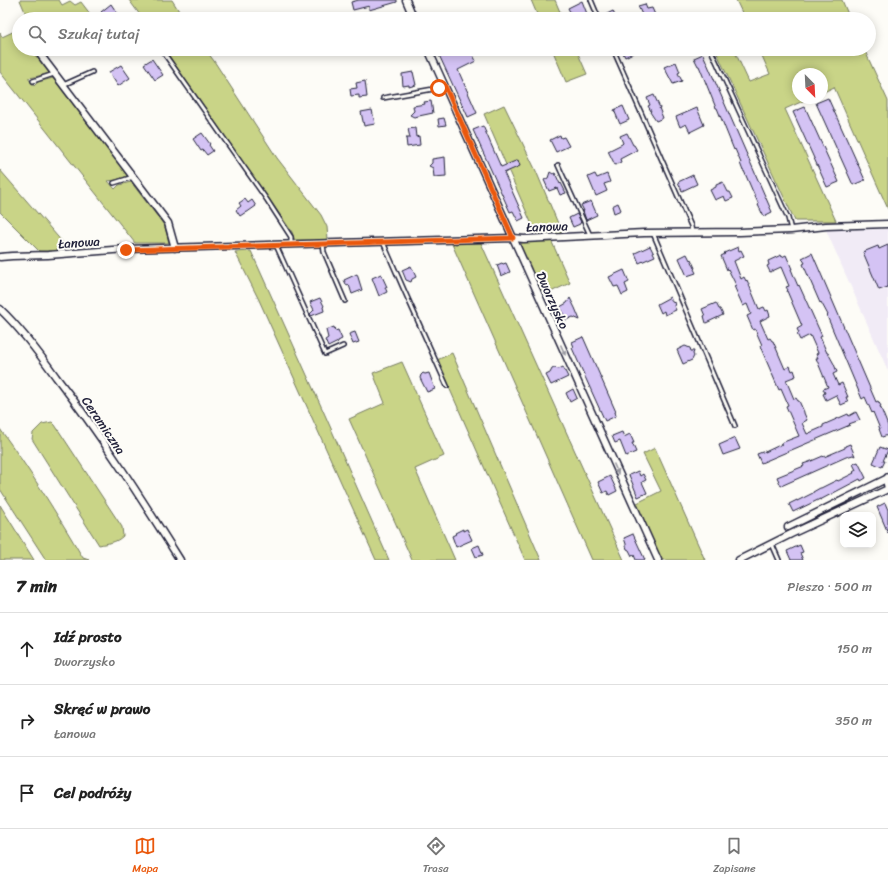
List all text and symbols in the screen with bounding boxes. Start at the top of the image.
search box [12,12,876,56]
text: Szukaj tutaj [58,21,139,47]
icon: search [26,23,48,45]
north arrow [792,68,828,104]
route start [430,79,448,97]
street label: Łanowa [526,214,569,239]
street label: Łanowa [57,230,101,255]
route end [117,241,135,259]
street label: Dworzysko [530,268,576,333]
one-way arrow [560,344,566,356]
street label: Ceramiczna [75,391,132,460]
one-way arrow [613,463,619,474]
map controls [840,512,876,548]
button: layers [840,512,876,548]
text: 7 min [16,571,57,601]
text: Pieszo · 500 m [787,575,872,598]
text: Idź prosto [54,624,122,650]
text: 150 m [837,637,872,660]
icon: ahead [16,638,38,660]
text: Dworzysko [54,650,115,673]
text: Skręć w prawo [54,696,150,722]
text: 350 m [835,709,872,732]
icon: right [16,710,38,732]
text: Łanowa [54,722,96,745]
text: Cel podróży [54,780,131,806]
icon: arrive [16,782,38,804]
tab: Mapa [132,835,158,878]
tab: Trasa [423,835,448,878]
tab: Zapisane [713,835,756,878]

